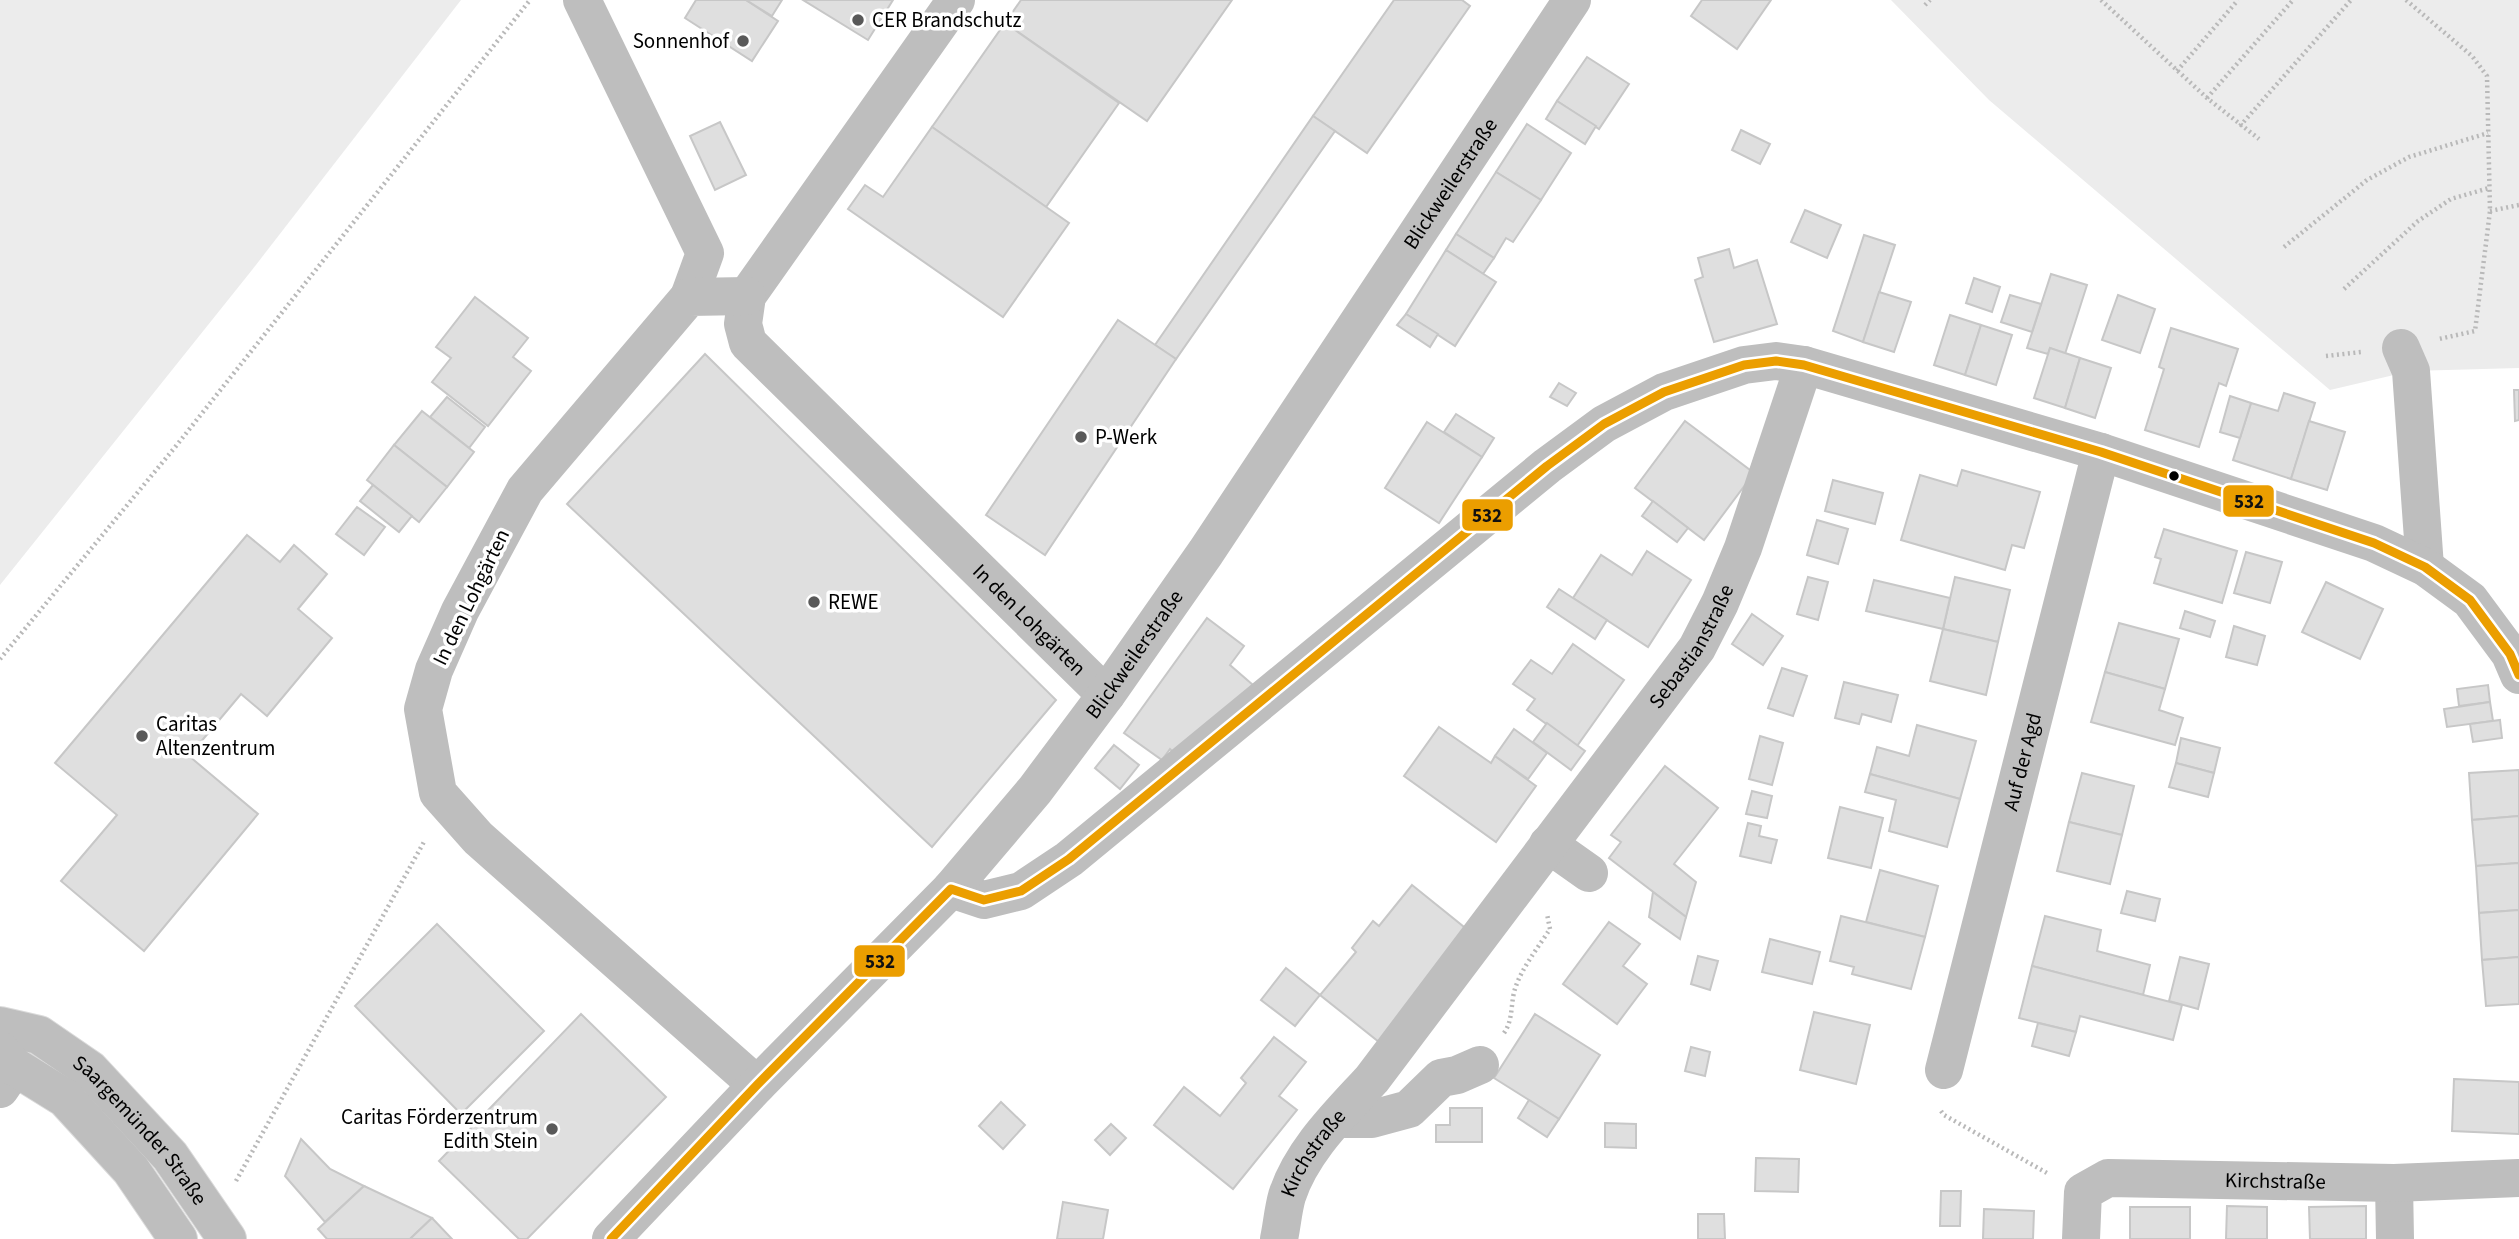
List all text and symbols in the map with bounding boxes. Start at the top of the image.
place label: CER Brandschutz [872,5,1021,35]
marker: CER Brandschutz [850,12,866,28]
place label: Sonnenhof [633,26,730,56]
marker: Sonnenhof [735,33,751,49]
street label: Blickweilerstraße [1396,112,1505,255]
place label: P-Werk [1095,422,1158,452]
marker: P-Werk [1073,429,1089,445]
unlabelled marker [2167,469,2181,483]
line badge: 532 [2222,484,2275,518]
text: 532 [2234,489,2264,516]
line badge: 532 [1461,498,1514,532]
text: 532 [1472,503,1502,530]
street label: In den Lohgärten [425,524,517,670]
street label: In den Lohgärten [966,557,1093,683]
street label: Sebastianstraße [1642,580,1741,715]
street label: Blickweilerstraße [1078,584,1190,725]
place label: REWE [828,587,879,617]
marker: REWE [806,594,822,610]
place label: Caritas Altenzentrum [156,709,275,763]
street label: Auf der Agd [1995,710,2049,814]
marker: Caritas Altenzentrum [134,728,150,744]
line badge: 532 [853,944,906,978]
text: 532 [865,949,895,976]
street label: Saargemünder Straße [67,1048,214,1211]
place label: Caritas Förderzentrum Edith Stein [341,1102,538,1156]
street label: Kirchstraße [1273,1102,1353,1201]
marker: Caritas Förderzentrum Edith Stein [544,1121,560,1137]
street label: Kirchstraße [2225,1165,2326,1197]

